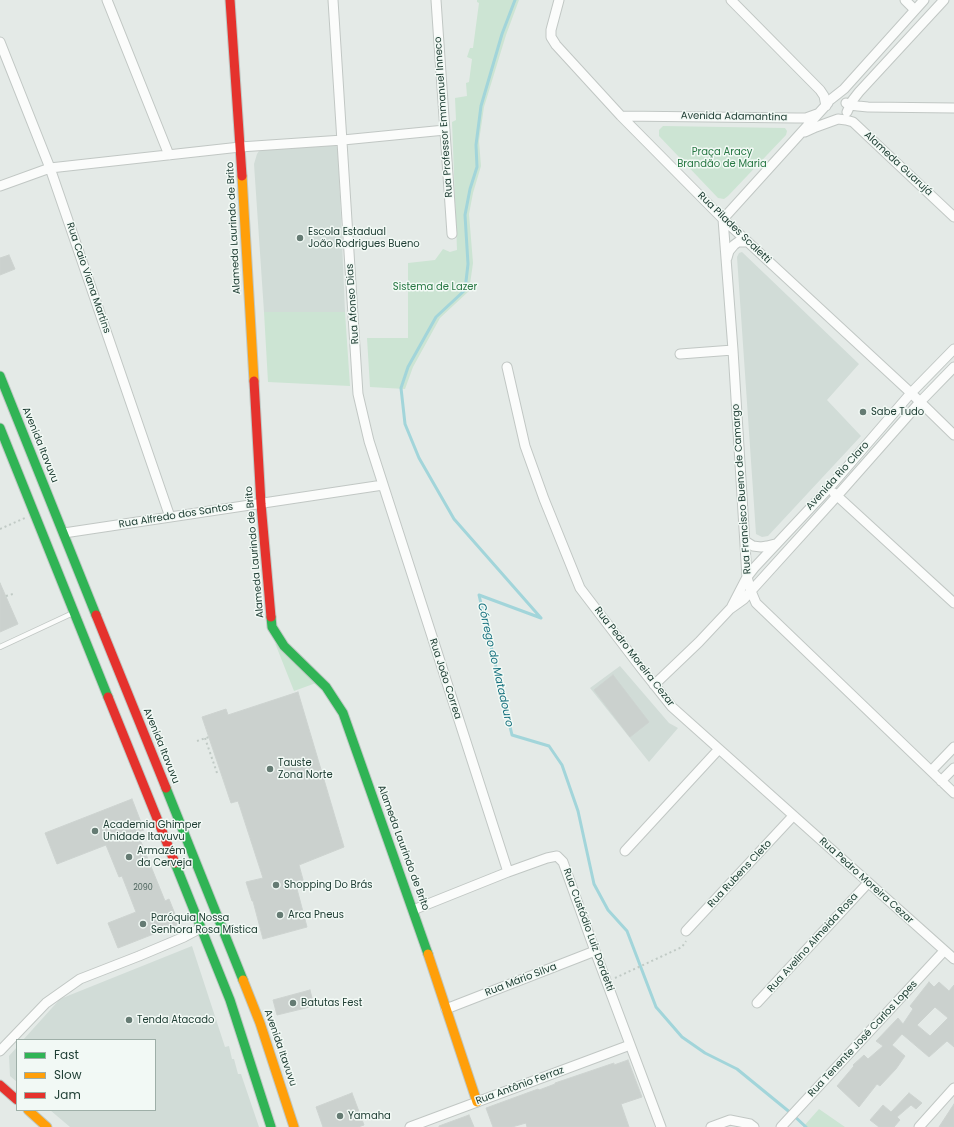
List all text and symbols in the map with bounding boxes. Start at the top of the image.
street label: Rua Professor Emmanuel Inneco [432,36,456,198]
street label: Avenida Adamantina [681,110,787,124]
street label: Alameda Guarujá [861,129,935,199]
park label: Praça Aracy Brandão de Maria [677,146,767,170]
street label: Alameda Laurindo de Brito [225,162,243,294]
street label: Rua Pilades Scaletti [695,190,773,266]
street label: Rua Caio Viana Martins [63,221,113,335]
place label: Escola Estadual João Rodrigues Bueno [308,226,420,250]
marker: Escola Estadual João Rodrigues Bueno [295,233,305,243]
street label: Rua Afonso Dias [344,263,362,345]
park label: Sistema de Lazer [393,281,477,293]
street label: Rua Francisco Bueno de Camargo [730,403,754,575]
street label: Avenida Itavuvu [19,405,61,485]
place label: Sabe Tudo [871,406,924,418]
marker: Sabe Tudo [858,407,868,417]
street label: Avenida Rio Claro [804,439,872,513]
street label: Alameda Laurindo de Brito [243,485,267,619]
street label: Rua Alfredo dos Santos [118,501,234,531]
water label: Córrego do Matadouro [474,602,516,728]
street label: Rua Pedro Moreira Cezar [591,605,677,709]
street label: Rua João Correa [426,637,464,721]
street label: Avenida Itavuvu [140,706,182,786]
place label: Tauste Zona Norte [278,757,333,780]
marker: Tauste Zona Norte [265,764,275,774]
street label: Alameda Laurindo de Brito [375,784,431,912]
place label: Academia Ghimper Unidade Itavuvu [103,819,201,842]
marker: Academia Ghimper Unidade Itavuvu [90,826,100,836]
street label: Rua Pedro Moreira Cezar [816,835,916,927]
street label: Rua Rubens Cleto [706,838,774,910]
place label: Armazém da Cerveja [137,845,192,868]
marker: Armazém da Cerveja [124,852,134,862]
street label: Rua Custódio Luiz Dordetti [560,867,616,993]
place label: Shopping Do Brás [284,879,372,891]
marker: Shopping Do Brás [271,880,281,890]
house number: 2090 [133,883,153,893]
street label: Rua Avelino Almeida Rosa [765,891,861,995]
place label: Arca Pneus [288,909,344,921]
marker: Arca Pneus [275,910,285,920]
place label: Paróquia Nossa Senhora Rosa Mística [151,912,258,936]
marker: Paróquia Nossa Senhora Rosa Mística [138,919,148,929]
street label: Rua Mário Silva [484,961,558,999]
street label: Rua Tenente José Carlos Lopes [806,978,920,1100]
place label: Batutas Fest [301,997,362,1009]
marker: Batutas Fest [288,998,298,1008]
street label: Avenida Itavuvu [261,1008,299,1088]
place label: Tenda Atacado [137,1014,214,1026]
marker: Tenda Atacado [124,1015,134,1025]
legend [16,1039,156,1111]
text: Fast [54,1046,79,1063]
street label: Rua Antônio Ferraz [474,1064,566,1108]
text: Slow [54,1066,82,1083]
text: Jam [54,1086,81,1103]
place label: Yamaha [348,1110,391,1122]
marker: Yamaha [335,1111,345,1121]

